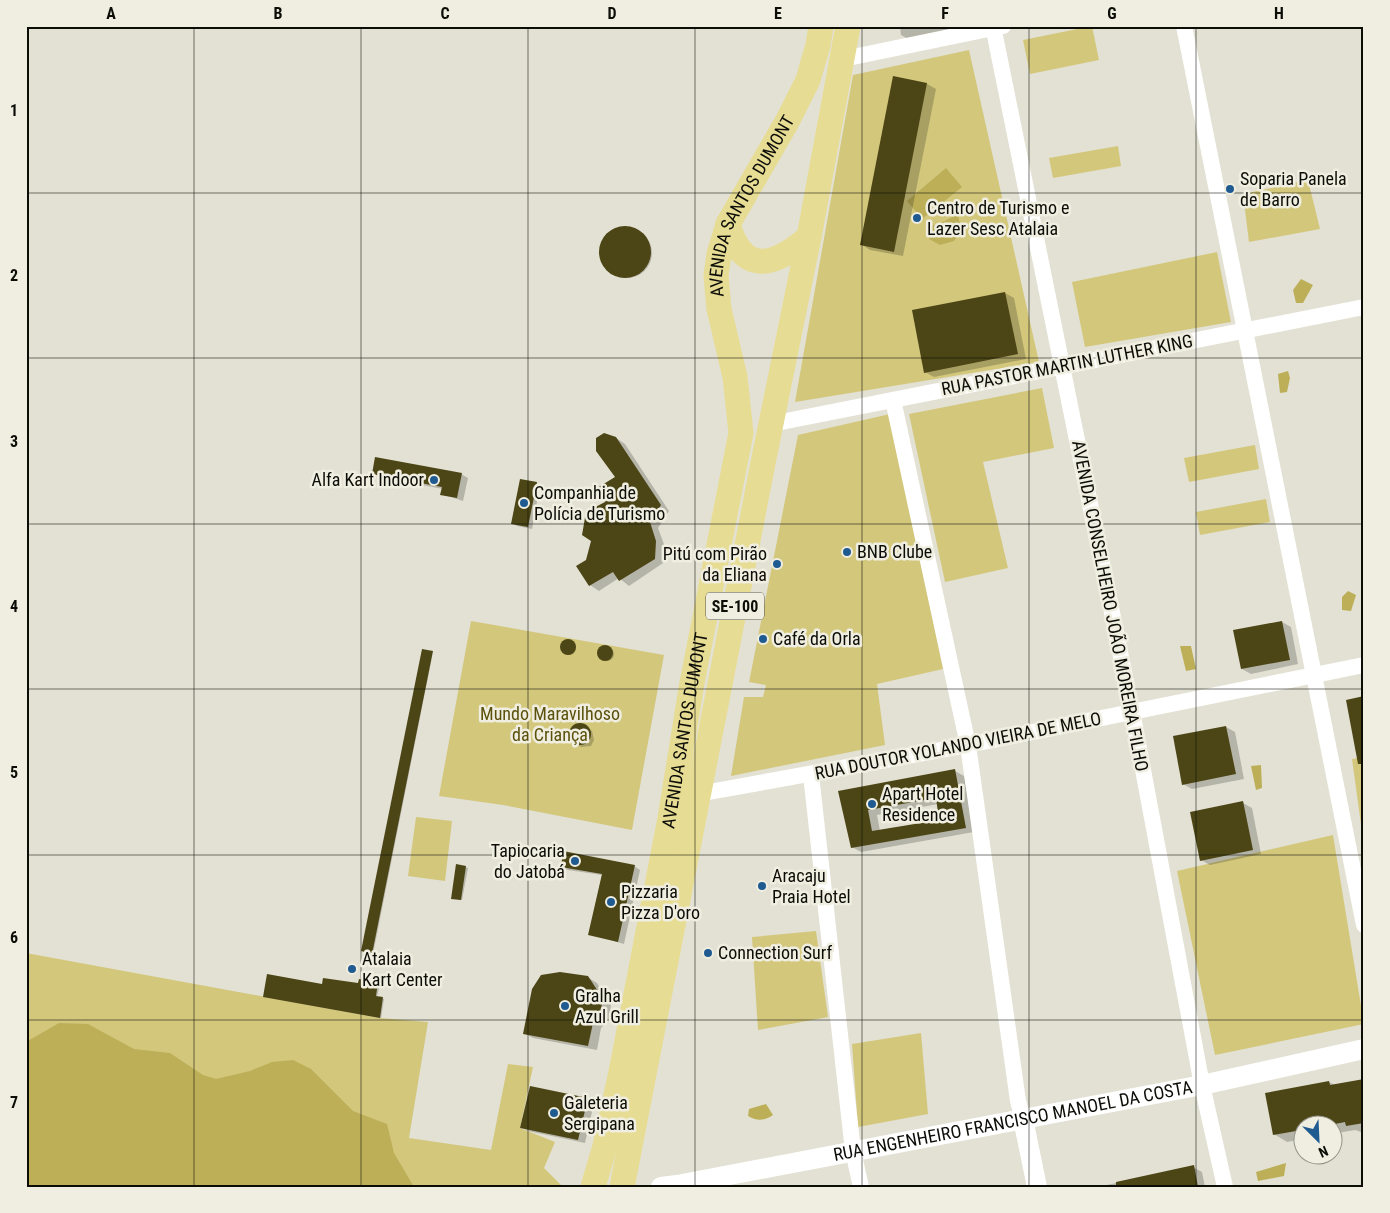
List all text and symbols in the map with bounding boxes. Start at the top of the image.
text: A [106,4,116,23]
text: B [274,4,283,23]
text: C [440,4,450,23]
text: D [607,4,617,23]
text: E [774,4,782,23]
text: F [941,4,949,23]
text: G [1107,4,1117,23]
text: H [1274,4,1284,23]
text: 1 [10,101,18,120]
street label: AVENIDA SANTOS DUMONT [705,111,798,298]
place label: Soparia Panela de Barro [1240,168,1347,210]
marker: Soparia Panela de Barro [1224,183,1236,195]
place label: Centro de Turismo e Lazer Sesc Atalaia [927,197,1070,239]
marker: Centro de Turismo e Lazer Sesc Atalaia [911,212,923,224]
text: 2 [10,266,18,285]
street label: RUA PASTOR MARTIN LUTHER KING [939,330,1194,399]
text: 3 [10,432,18,451]
street label: AVENIDA CONSELHEIRO JOÃO MOREIRA FILHO [1068,439,1153,773]
place label: Alfa Kart Indoor [312,469,425,490]
marker: Alfa Kart Indoor [428,474,440,486]
place label: Companhia de Polícia de Turismo [534,482,665,524]
marker: Companhia de Polícia de Turismo [518,497,530,509]
place label: BNB Clube [857,541,932,562]
place label: Pitú com Pirão da Eliana [663,543,767,585]
marker: BNB Clube [841,546,853,558]
marker: Pitú com Pirão da Eliana [771,558,783,570]
road number: SE-100 [706,592,764,620]
text: 4 [10,597,18,616]
place label: Café da Orla [773,628,861,649]
street label: AVENIDA SANTOS DUMONT [657,631,712,830]
marker: Café da Orla [757,633,769,645]
park label: Mundo Maravilhoso da Criança [480,703,620,745]
street label: RUA DOUTOR YOLANDO VIEIRA DE MELO [813,707,1103,784]
text: 5 [10,763,18,782]
place label: Apart Hotel Residence [882,783,963,825]
marker: Apart Hotel Residence [866,798,878,810]
place label: Tapiocaria do Jatobá [491,840,565,882]
marker: Tapiocaria do Jatobá [569,855,581,867]
place label: Aracaju Praia Hotel [772,865,851,907]
marker: Aracaju Praia Hotel [756,880,768,892]
place label: Pizzaria Pizza D'oro [621,881,700,923]
marker: Pizzaria Pizza D'oro [605,896,617,908]
text: 6 [10,928,18,947]
place label: Connection Surf [718,942,832,963]
marker: Connection Surf [702,947,714,959]
place label: Atalaia Kart Center [362,948,443,990]
marker: Atalaia Kart Center [346,963,358,975]
place label: Gralha Azul Grill [575,985,639,1027]
marker: Gralha Azul Grill [559,1000,571,1012]
street label: RUA ENGENHEIRO FRANCISCO MANOEL DA COSTA [832,1076,1195,1165]
place label: Galeteria Sergipana [564,1092,635,1134]
text: 7 [10,1093,18,1112]
marker: Galeteria Sergipana [548,1107,560,1119]
north arrow [1292,1116,1342,1166]
text: N [1316,1143,1330,1161]

